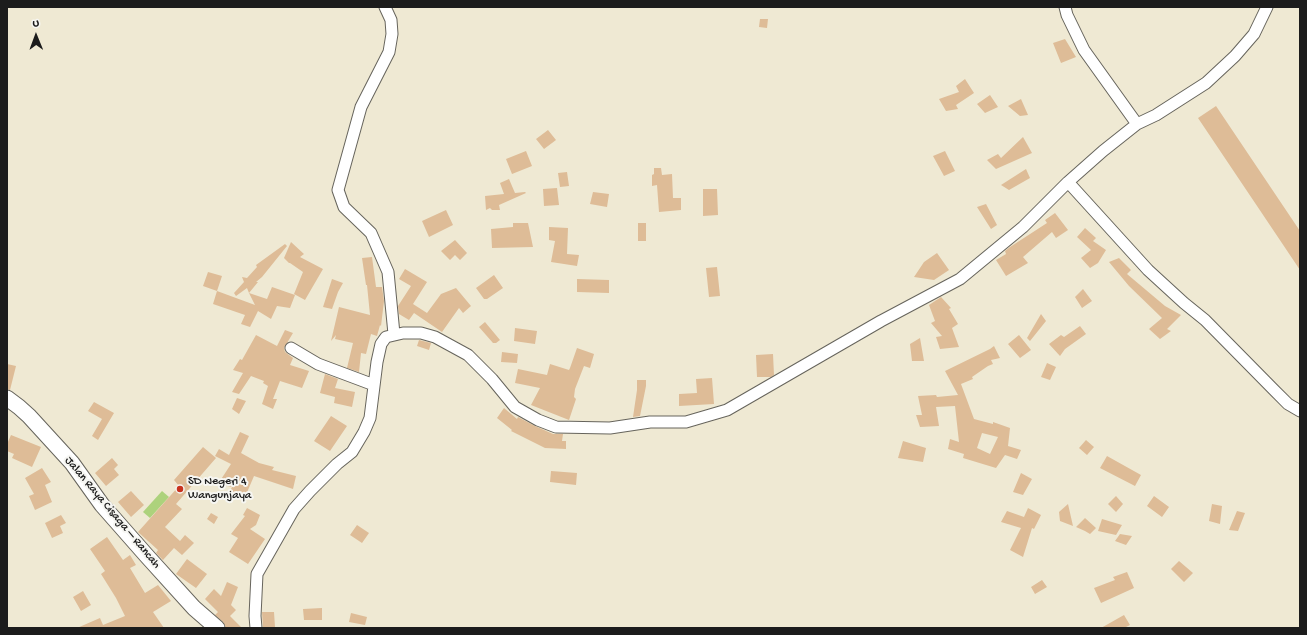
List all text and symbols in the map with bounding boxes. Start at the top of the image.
north arrow [16,16,56,56]
text: U [32,18,39,30]
street label: Jalan Raya Cisaga – Rancah [61,454,163,572]
place label: SD Negeri 4 Wangunjaya [188,475,251,503]
marker: SD Negeri 4 Wangunjaya [175,484,185,494]

